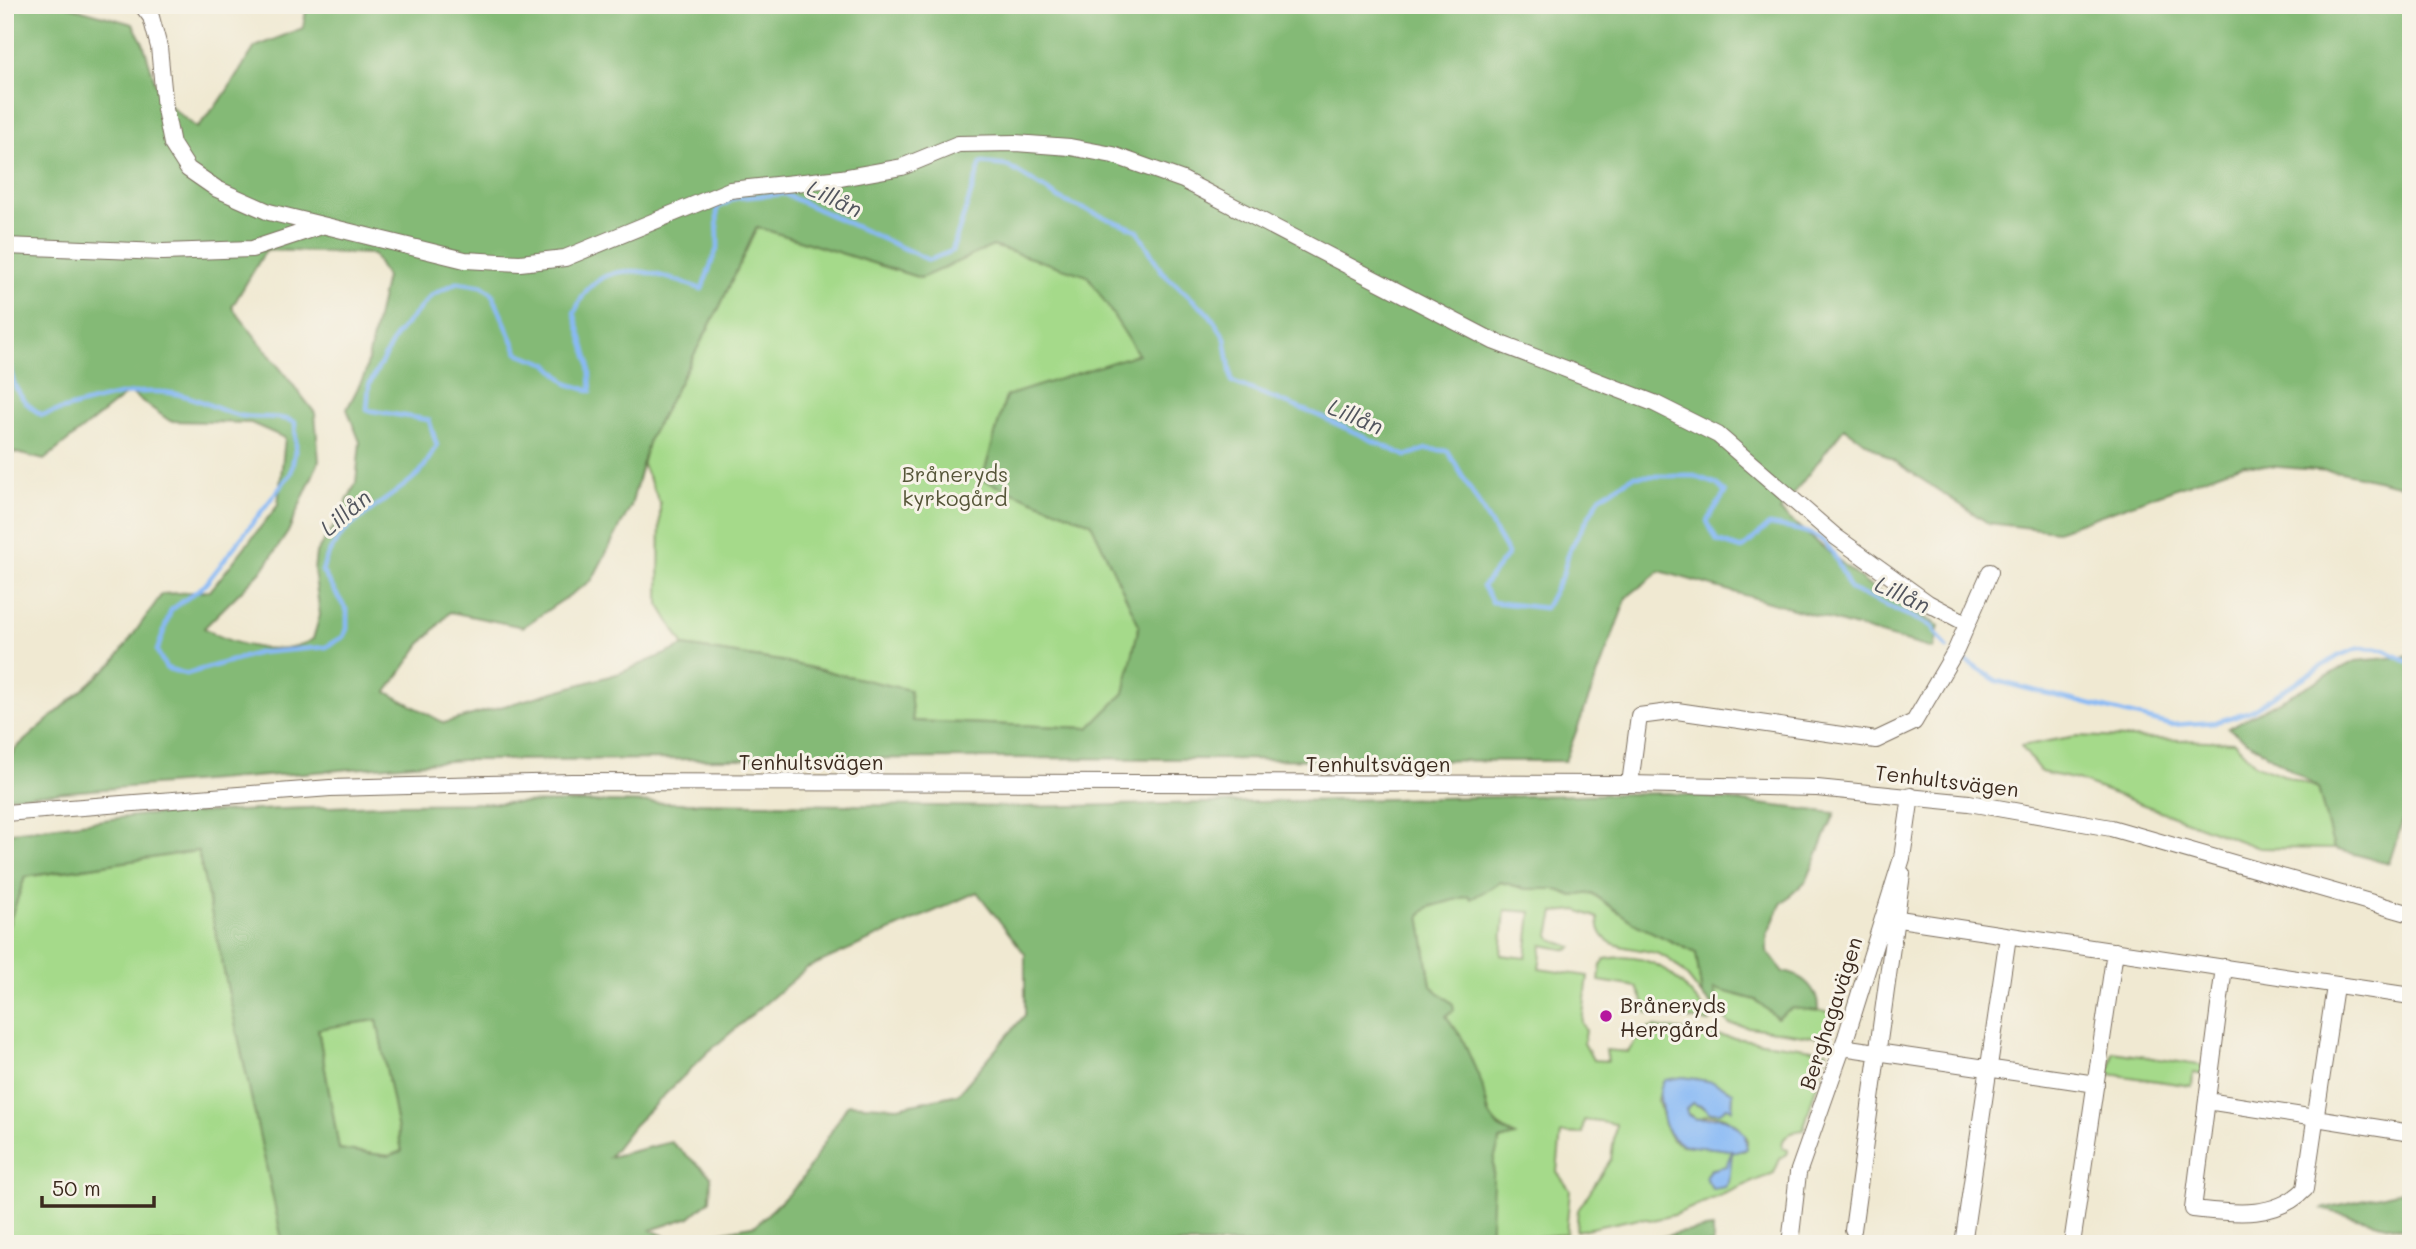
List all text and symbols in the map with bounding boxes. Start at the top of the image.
water label: Lillån [802,172,868,224]
water label: Lillån [1324,391,1388,441]
park label: Bråneryds kyrkogård [902,460,1008,511]
water label: Lillån [313,482,377,542]
water label: Lillån [1870,568,1936,620]
street label: Tenhultsvägen [739,748,883,775]
street label: Tenhultsvägen [1306,750,1450,777]
street label: Tenhultsvägen [1874,758,2020,802]
street label: Berghagavägen [1793,933,1867,1093]
place label: Bråneryds Herrgård [1620,991,1726,1042]
marker: Bråneryds Herrgård [1598,1008,1614,1024]
scale bar [42,1165,154,1209]
text: 50 m [52,1174,101,1201]

